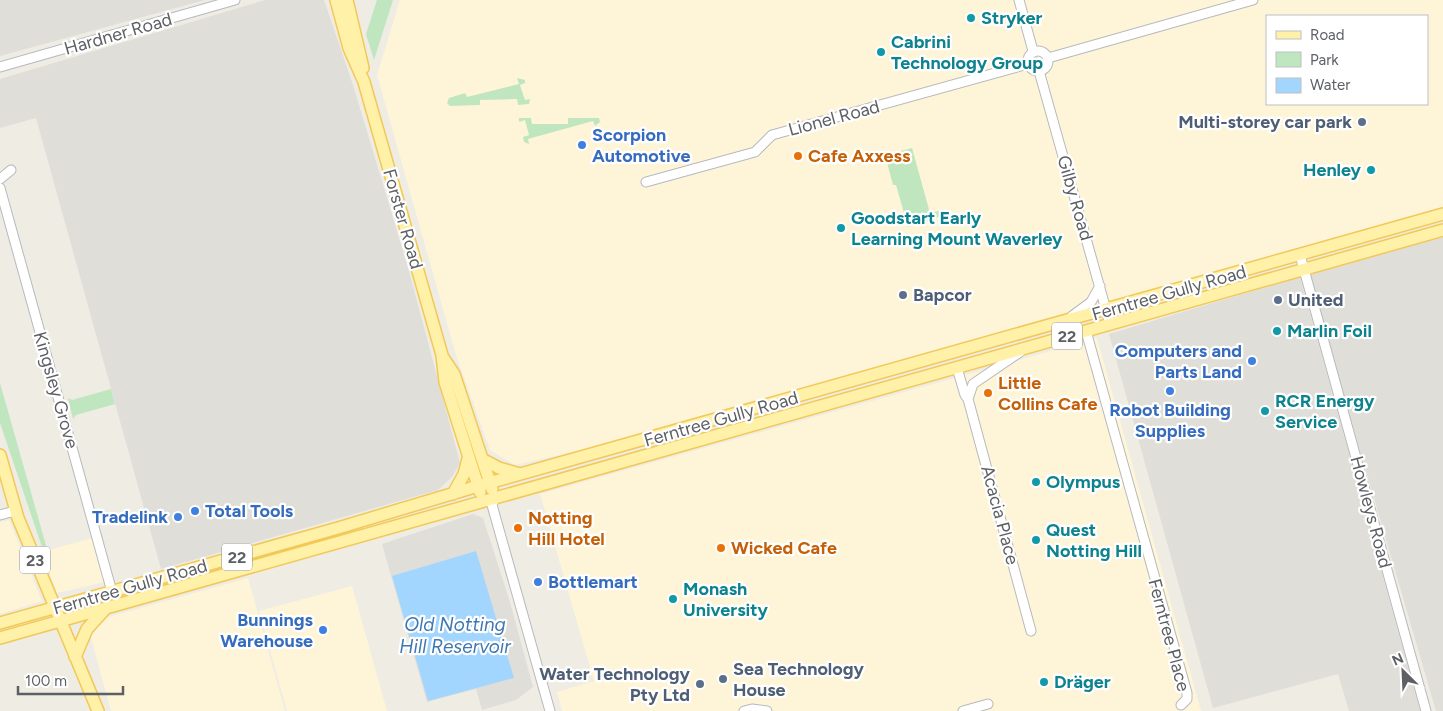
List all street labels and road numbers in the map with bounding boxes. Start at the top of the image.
street label: Hardner Road [62,8,174,60]
street label: Lionel Road [786,95,882,141]
street label: Gilby Road [1052,153,1098,243]
street label: Forster Road [378,166,428,272]
street label: Ferntree Gully Road [1089,260,1249,326]
road number: 22 [1052,322,1082,350]
street label: Kingsley Grove [29,329,83,451]
street label: Ferntree Gully Road [641,386,801,452]
street label: Howleys Road [1345,454,1397,570]
street label: Acacia Place [976,463,1024,567]
road number: 22 [222,544,252,570]
road number: 23 [20,546,50,574]
street label: Ferntree Gully Road [50,554,210,620]
street label: Ferntree Place [1143,576,1195,694]

